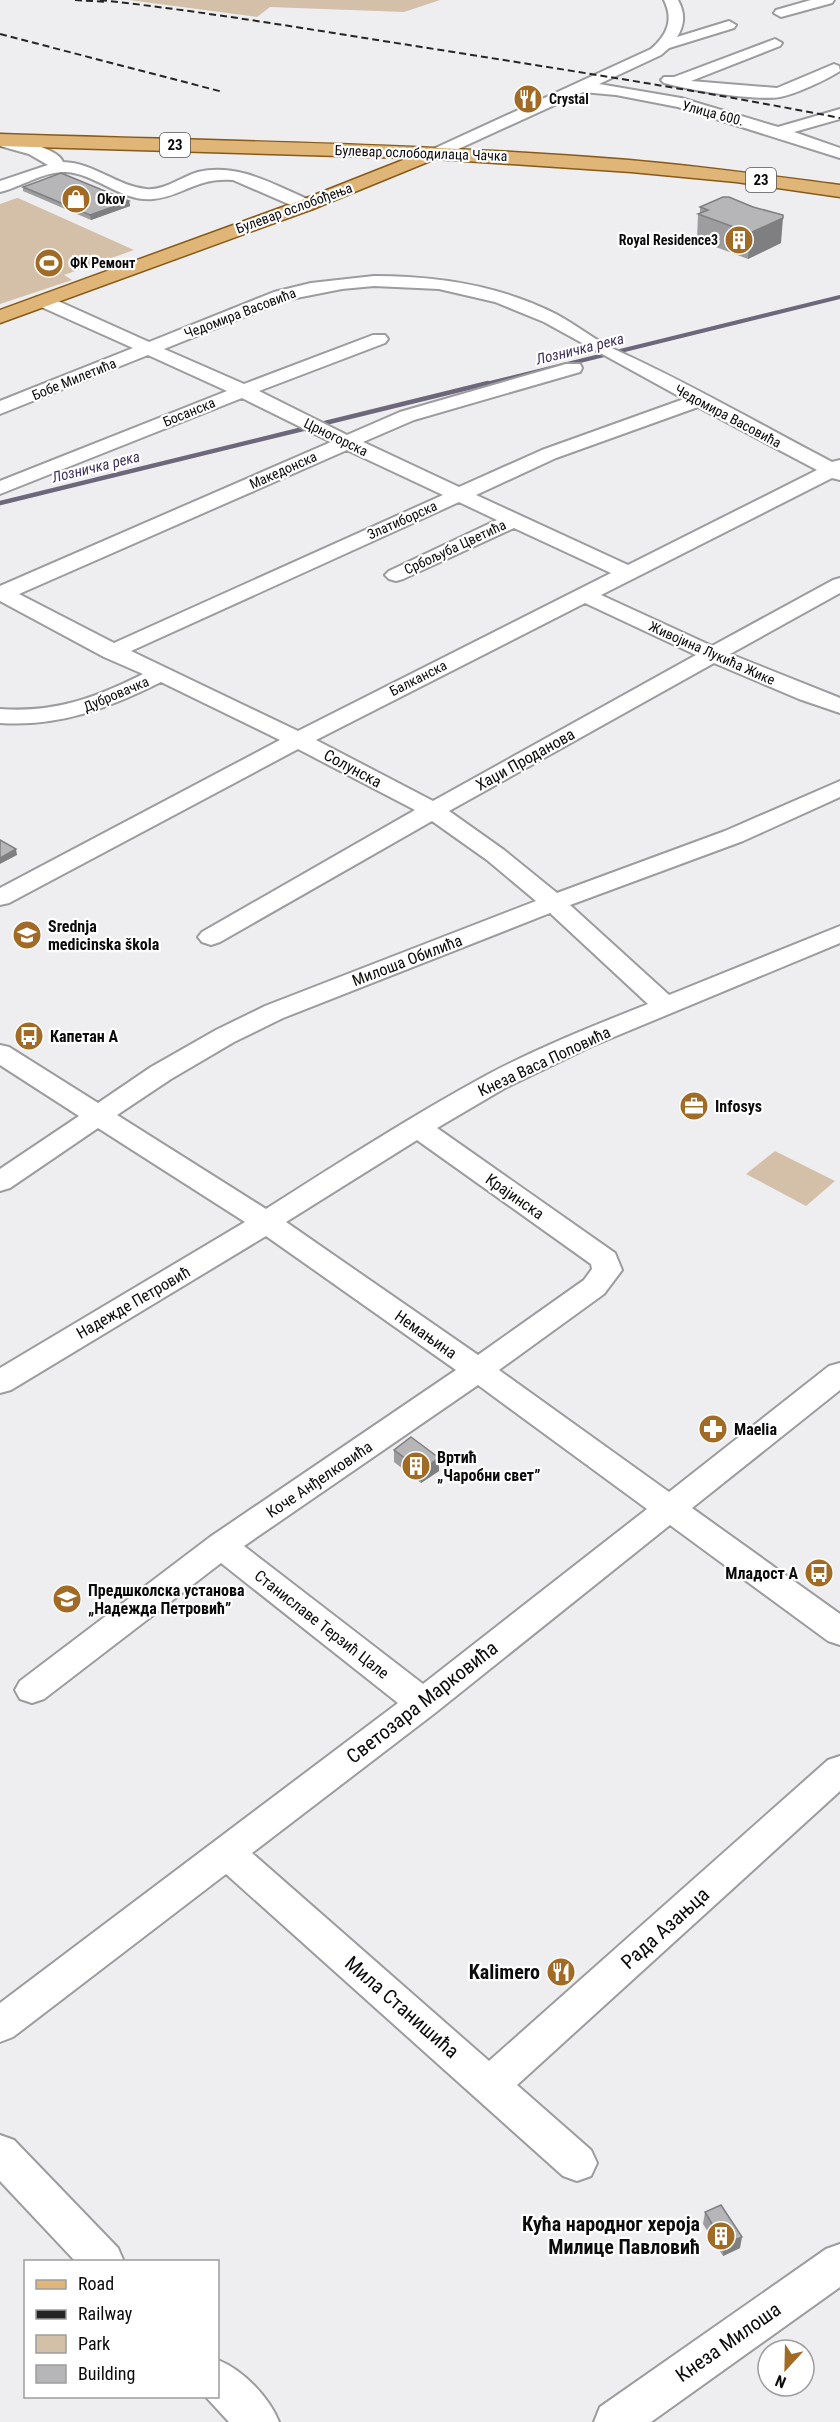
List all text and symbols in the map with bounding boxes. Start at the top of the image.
restaurant icon: Crystal [512,83,544,115]
place label: Crystal [549,91,589,107]
street label: Улица 600. [680,97,746,129]
road number: 23 [160,133,190,157]
street label: Булевар ослободилаца Чачка [334,142,508,164]
road number: 23 [746,168,776,192]
street label: Булевар ослобођења [234,179,354,237]
shop icon: Okov [60,183,92,215]
place label: Okov [97,191,126,207]
building icon: Royal Residence3 [723,224,755,256]
place label: Royal Residence3 [619,232,718,248]
sports icon: ФК Ремонт [33,247,65,279]
place label: ФК Ремонт [70,255,136,271]
street label: Чедомира Васовића [182,284,298,342]
water label: Лозничка река [533,329,626,369]
street label: Бобе Милетића [30,355,118,403]
street label: Чедомира Васовића [672,381,784,451]
street label: Босанска [161,394,217,430]
street label: Црногорска [302,415,370,459]
water label: Лозничка река [49,447,142,487]
street label: Македонска [247,448,319,492]
street label: Златиборска [365,497,439,543]
street label: Србољуба Цветића [402,516,508,578]
street label: Живојина Лукића Жике [647,618,778,688]
street label: Балканска [387,657,449,699]
street label: Дубровачка [81,673,151,715]
street label: Хаџи Проданова [473,724,578,794]
street label: Солунска [321,745,385,792]
place label: Srednja medicinska škola [48,917,160,954]
school or university icon: Srednja medicinska škola [11,919,43,951]
street label: Милоша Обилића [349,931,465,990]
bus stop icon: Капетан А [13,1020,45,1052]
street label: Кнеза Васа Поповића [475,1022,613,1100]
place label: Капетан А [50,1027,118,1046]
office icon: Infosys [678,1090,710,1122]
place label: Infosys [715,1097,762,1116]
street label: Крајинска [482,1169,548,1223]
street label: Надежде Петровић [73,1262,194,1343]
street label: Немањина [391,1306,460,1363]
pharmacy icon: Maelia [697,1413,729,1445]
place label: Maelia [734,1420,777,1439]
street label: Коче Анђелковића [263,1437,376,1522]
place label: Вртић „Чаробни свет” [437,1448,540,1485]
building icon: Вртић „Чаробни свет” [400,1450,432,1482]
bus stop icon: Младост А [803,1557,835,1589]
place label: Младост А [725,1564,798,1583]
street label: Станиславе Терзић Цале [251,1566,393,1683]
place label: Предшколска установа „Надежда Петровић” [88,1581,245,1618]
school or university icon: Предшколска установа „Надежда Петровић” [51,1583,83,1615]
street label: Светозара Марковића [342,1636,502,1768]
street label: Рада Азањца [616,1882,714,1974]
street label: Мила Станишића [340,1951,464,2063]
restaurant icon: Kalimero [545,1956,577,1988]
place label: Kalimero [469,1960,540,1984]
place label: Кућа народног хероја Милице Павловић [522,2212,700,2259]
building icon: Кућа народног хероја Милице Павловић [705,2220,737,2252]
legend [24,2260,219,2398]
text: Road [78,2273,114,2294]
street label: Кнеза Милоша [671,2297,785,2387]
text: Railway [78,2303,133,2324]
text: Park [78,2333,110,2354]
north arrow [756,2338,816,2398]
text: Building [78,2363,135,2384]
text: N [772,2371,789,2392]

